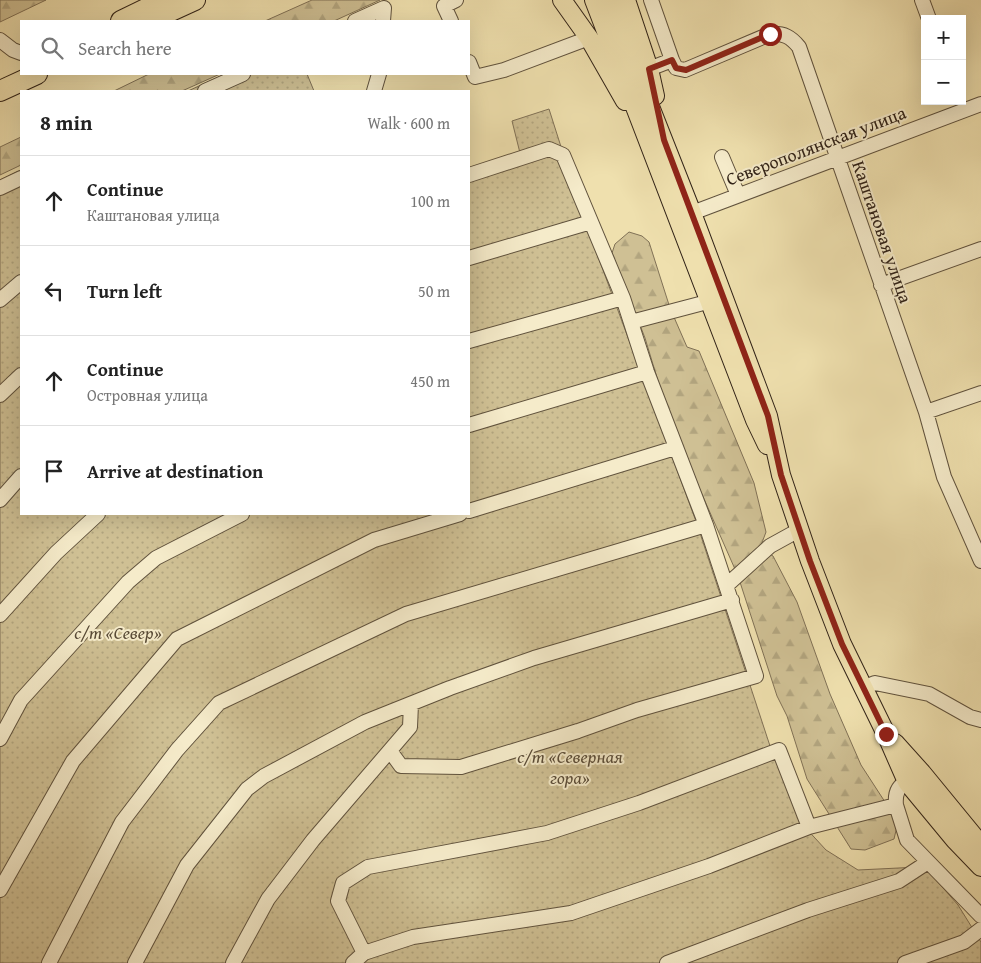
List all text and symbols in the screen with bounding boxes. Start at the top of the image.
map controls [921,15,966,105]
button: + [921,15,966,60]
search box [20,20,470,75]
route start [759,23,782,46]
icon: search [38,34,66,62]
text: Search here [78,34,172,62]
button: − [921,60,966,105]
street label: Северополянская улица [722,99,910,192]
text: 8 min [40,107,92,138]
text: Walk · 600 m [367,111,450,135]
street label: Каштановая улица [845,157,920,307]
text: Continue [87,175,164,203]
icon: ahead [40,187,68,215]
text: 100 m [410,189,450,213]
text: Каштановая улица [87,203,220,227]
icon: left [40,277,68,305]
text: Turn left [87,277,162,305]
text: 50 m [418,279,450,303]
text: Continue [87,355,164,383]
icon: ahead [40,367,68,395]
text: 450 m [410,369,450,393]
text: Островная улица [87,383,208,407]
icon: arrive [40,457,68,485]
text: Arrive at destination [87,457,263,485]
park label: с/т «Север» [74,619,162,646]
route end [875,723,898,746]
park label: с/т «Северная гора» [517,743,623,791]

